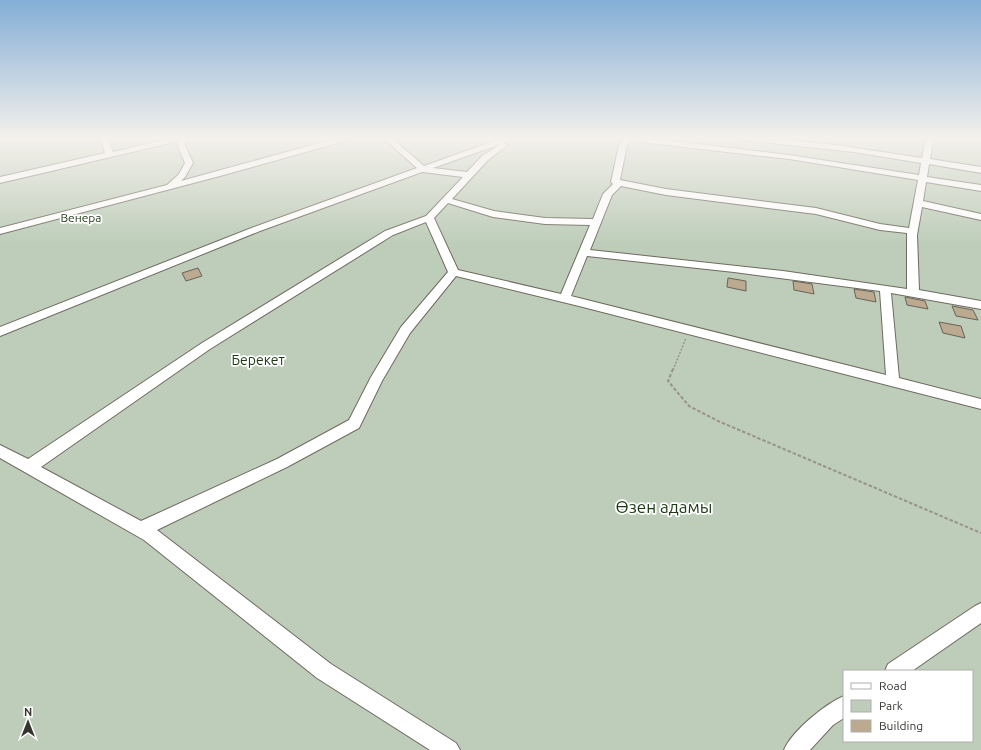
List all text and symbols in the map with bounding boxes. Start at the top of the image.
park label: Венера [60,211,102,224]
park label: Берекет [231,352,285,368]
park label: Өзен адамы [616,497,713,516]
legend [843,670,973,742]
text: Road [879,679,907,692]
text: Park [879,699,903,712]
north arrow [8,702,48,742]
text: N [24,706,32,718]
text: Building [879,719,923,732]

